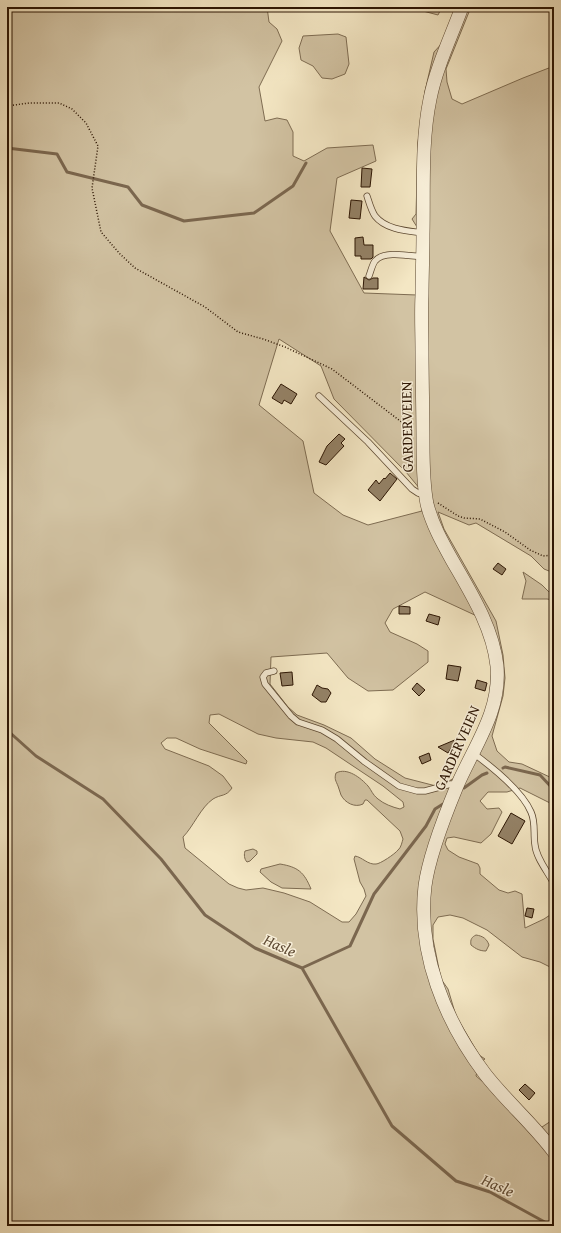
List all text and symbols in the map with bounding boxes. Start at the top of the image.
street label: GARDERVEIEN [395,381,418,473]
street label: GARDERVEIEN [428,702,485,794]
water label: Hasle [259,927,301,963]
water label: Hasle [477,1167,519,1203]

